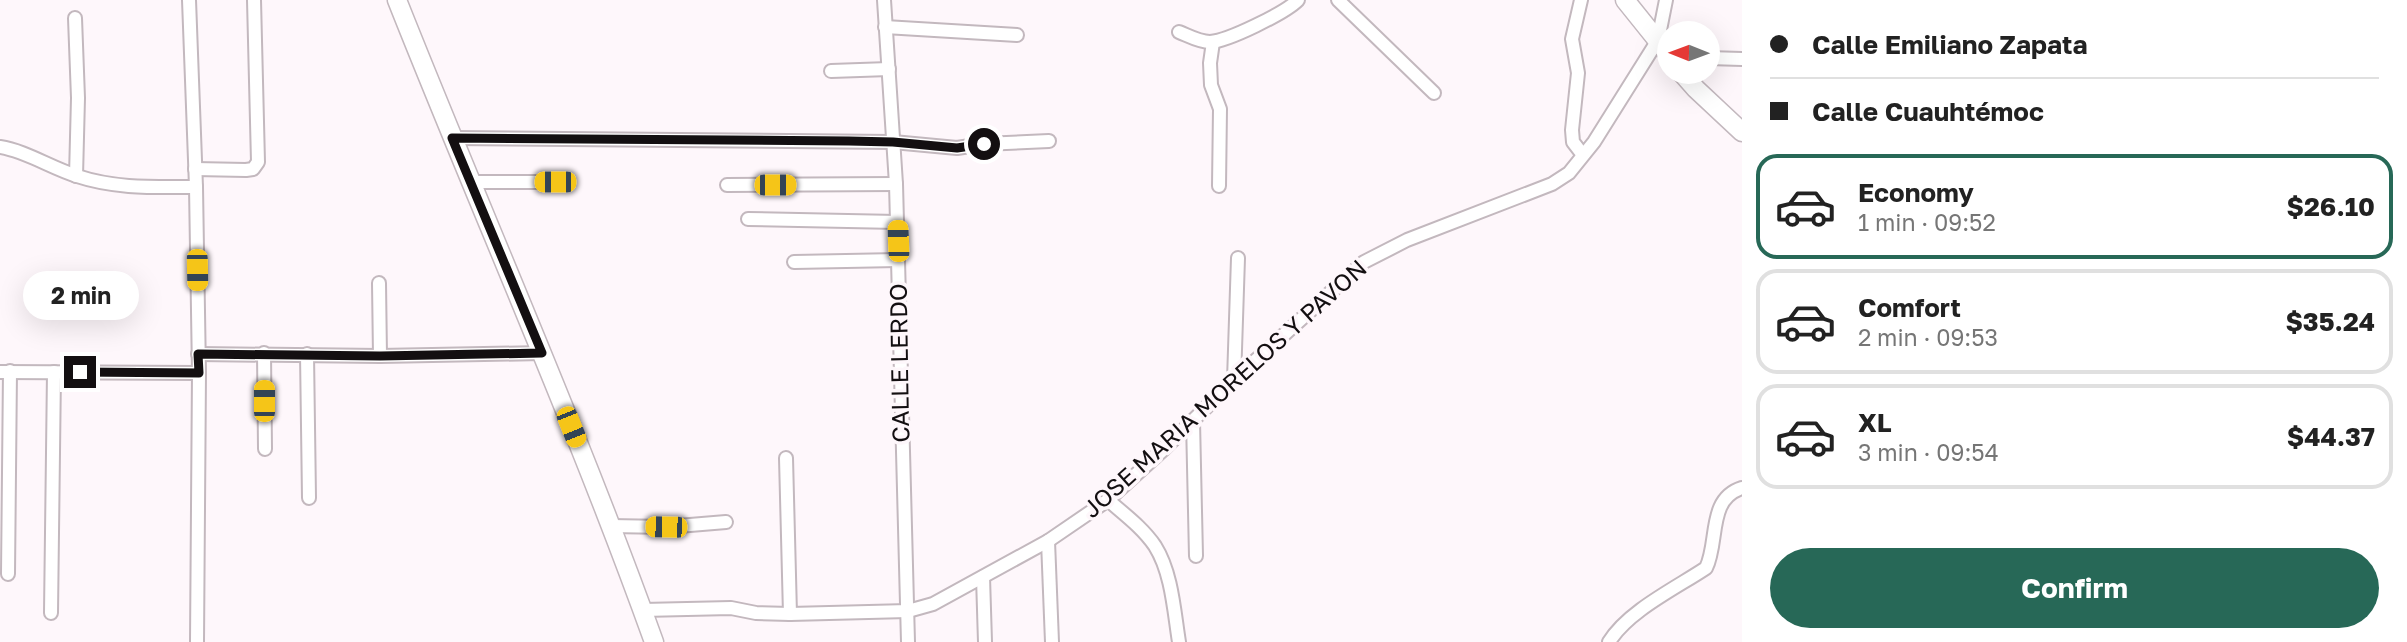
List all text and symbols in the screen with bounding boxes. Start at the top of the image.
north arrow [1657,21,1720,84]
map controls [1657,21,1720,84]
text: Calle Emiliano Zapata [1812,29,2088,60]
text: Calle Cuauhtémoc [1812,96,2044,127]
route start [968,128,1000,160]
car [535,172,577,193]
car [755,175,797,196]
icon: car [1774,175,1837,238]
text: Economy [1858,177,1974,208]
text: $26.10 [2287,191,2375,222]
text: 1 min · 09:52 [1858,208,1996,236]
car [887,220,910,262]
car [187,249,208,291]
street label: JOSE MARIA MORELOS Y PAVON [1076,253,1372,523]
callout: 2 min [22,270,138,320]
text: 2 min [51,281,111,309]
street label: CALLE LERDO [883,283,914,443]
icon: car [1774,290,1837,353]
text: Comfort [1858,292,1961,323]
text: $35.24 [2285,306,2375,337]
text: 2 min · 09:53 [1858,323,1998,351]
route end [64,356,96,388]
car [254,380,275,422]
car [554,404,589,450]
icon: car [1774,405,1837,468]
text: XL [1858,407,1892,438]
text: $44.37 [2287,421,2375,452]
text: 3 min · 09:54 [1858,438,1999,466]
car [645,516,688,538]
button: Confirm [1770,548,2379,628]

